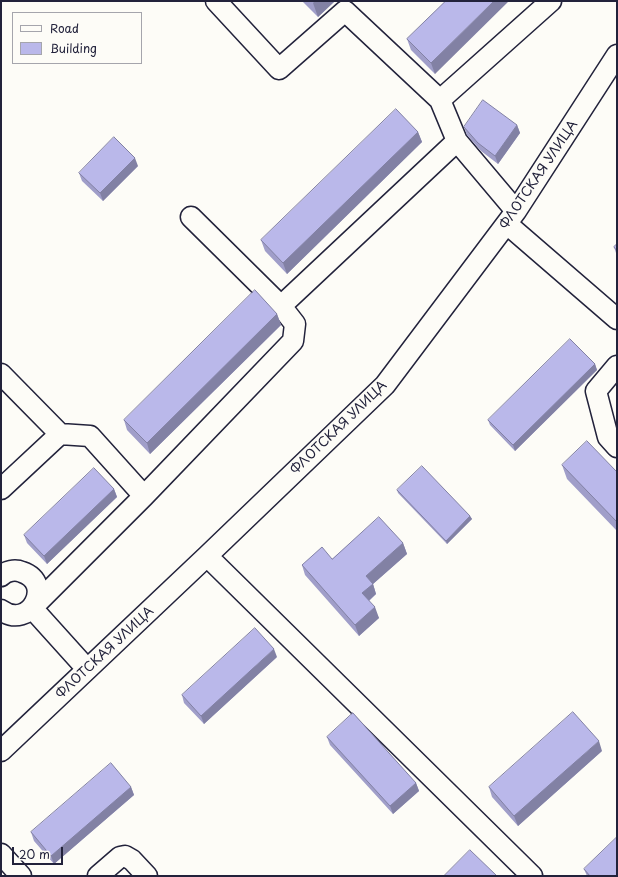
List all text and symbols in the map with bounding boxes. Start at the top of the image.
legend [12,12,142,64]
text: Road [50,19,79,37]
text: Building [50,39,97,57]
street label: ФЛОТСКАЯ УЛИЦА [497,118,581,232]
street label: ФЛОТСКАЯ УЛИЦА [288,378,390,478]
street label: ФЛОТСКАЯ УЛИЦА [53,604,157,702]
scale bar [14,839,65,865]
text: 20 m [19,845,50,863]

